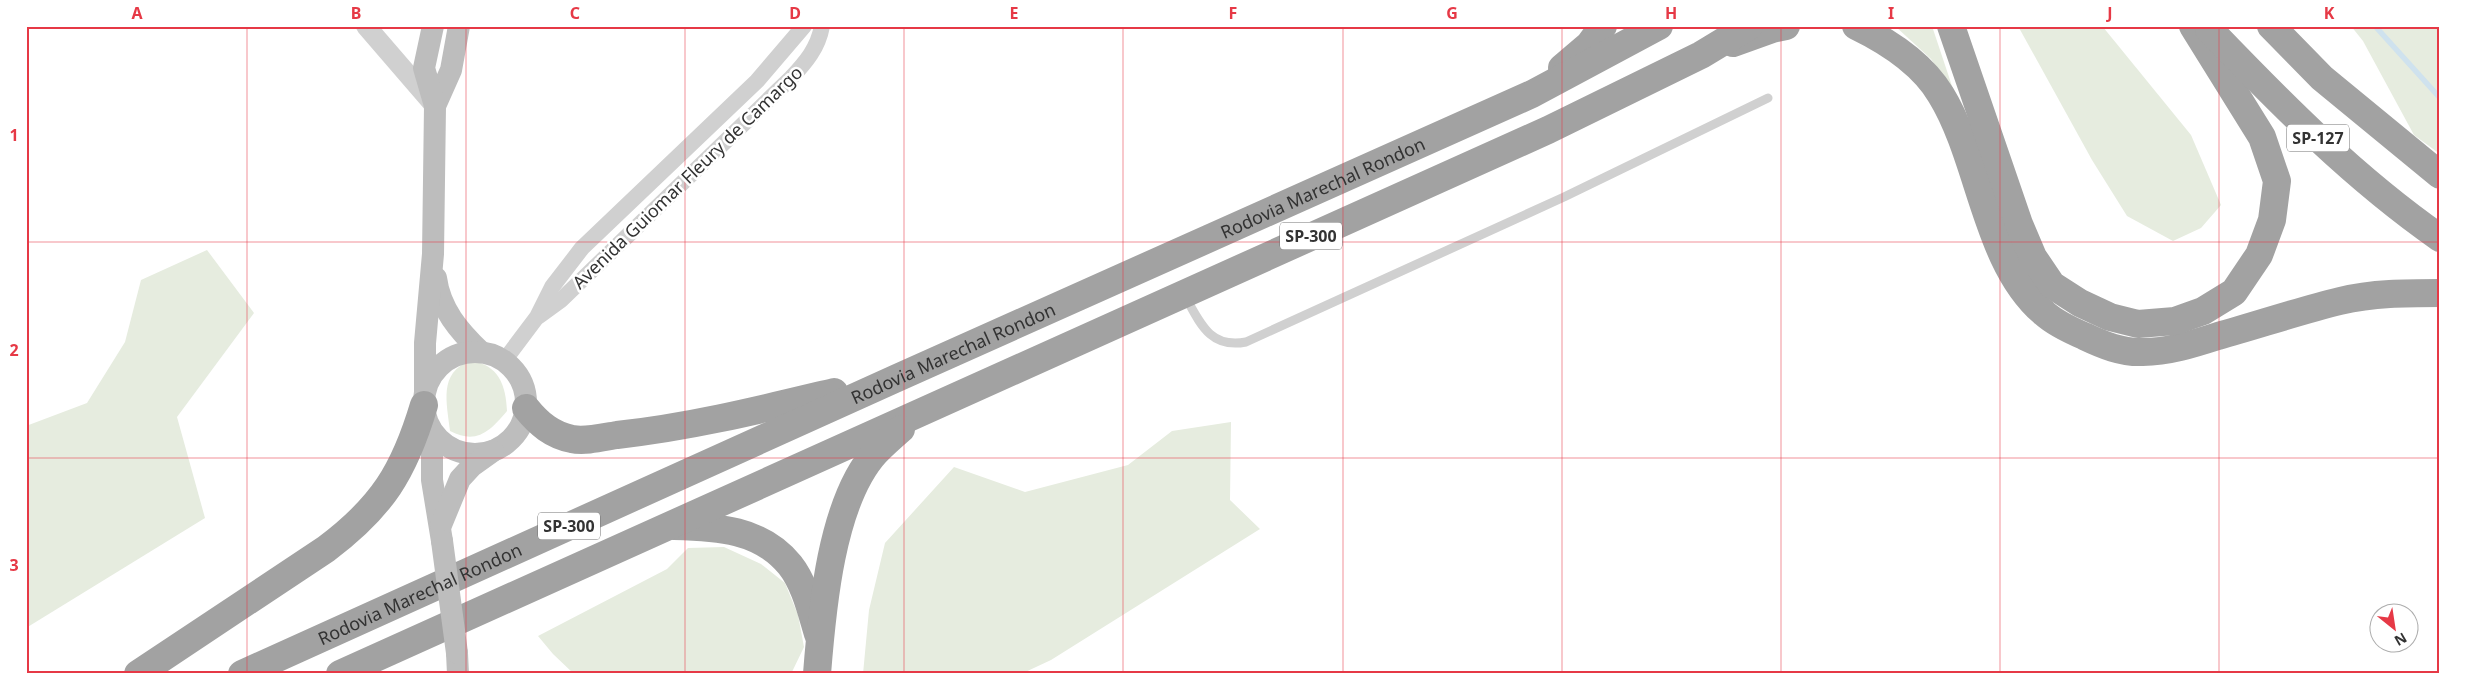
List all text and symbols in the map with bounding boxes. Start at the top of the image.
text: A [131,2,143,24]
text: B [351,2,361,24]
text: C [570,2,580,24]
text: D [789,2,801,24]
text: E [1010,2,1019,24]
text: F [1229,2,1237,24]
text: G [1446,2,1458,24]
text: H [1665,2,1677,24]
text: I [1888,2,1894,24]
text: J [2105,2,2113,24]
text: K [2324,2,2335,24]
street label: Avenida Guiomar Fleury de Camargo [567,60,807,294]
text: 1 [9,124,19,146]
road number: SP-127 [2287,125,2349,152]
street label: Rodovia Marechal Rondon [1217,131,1429,244]
road number: SP-300 [1280,222,1342,250]
street label: Rodovia Marechal Rondon [847,297,1059,409]
text: 2 [9,339,19,361]
road number: SP-300 [538,512,600,540]
street label: Rodovia Marechal Rondon [314,537,526,650]
text: 3 [9,554,19,576]
north arrow [2368,602,2418,652]
text: N [2391,629,2410,651]

